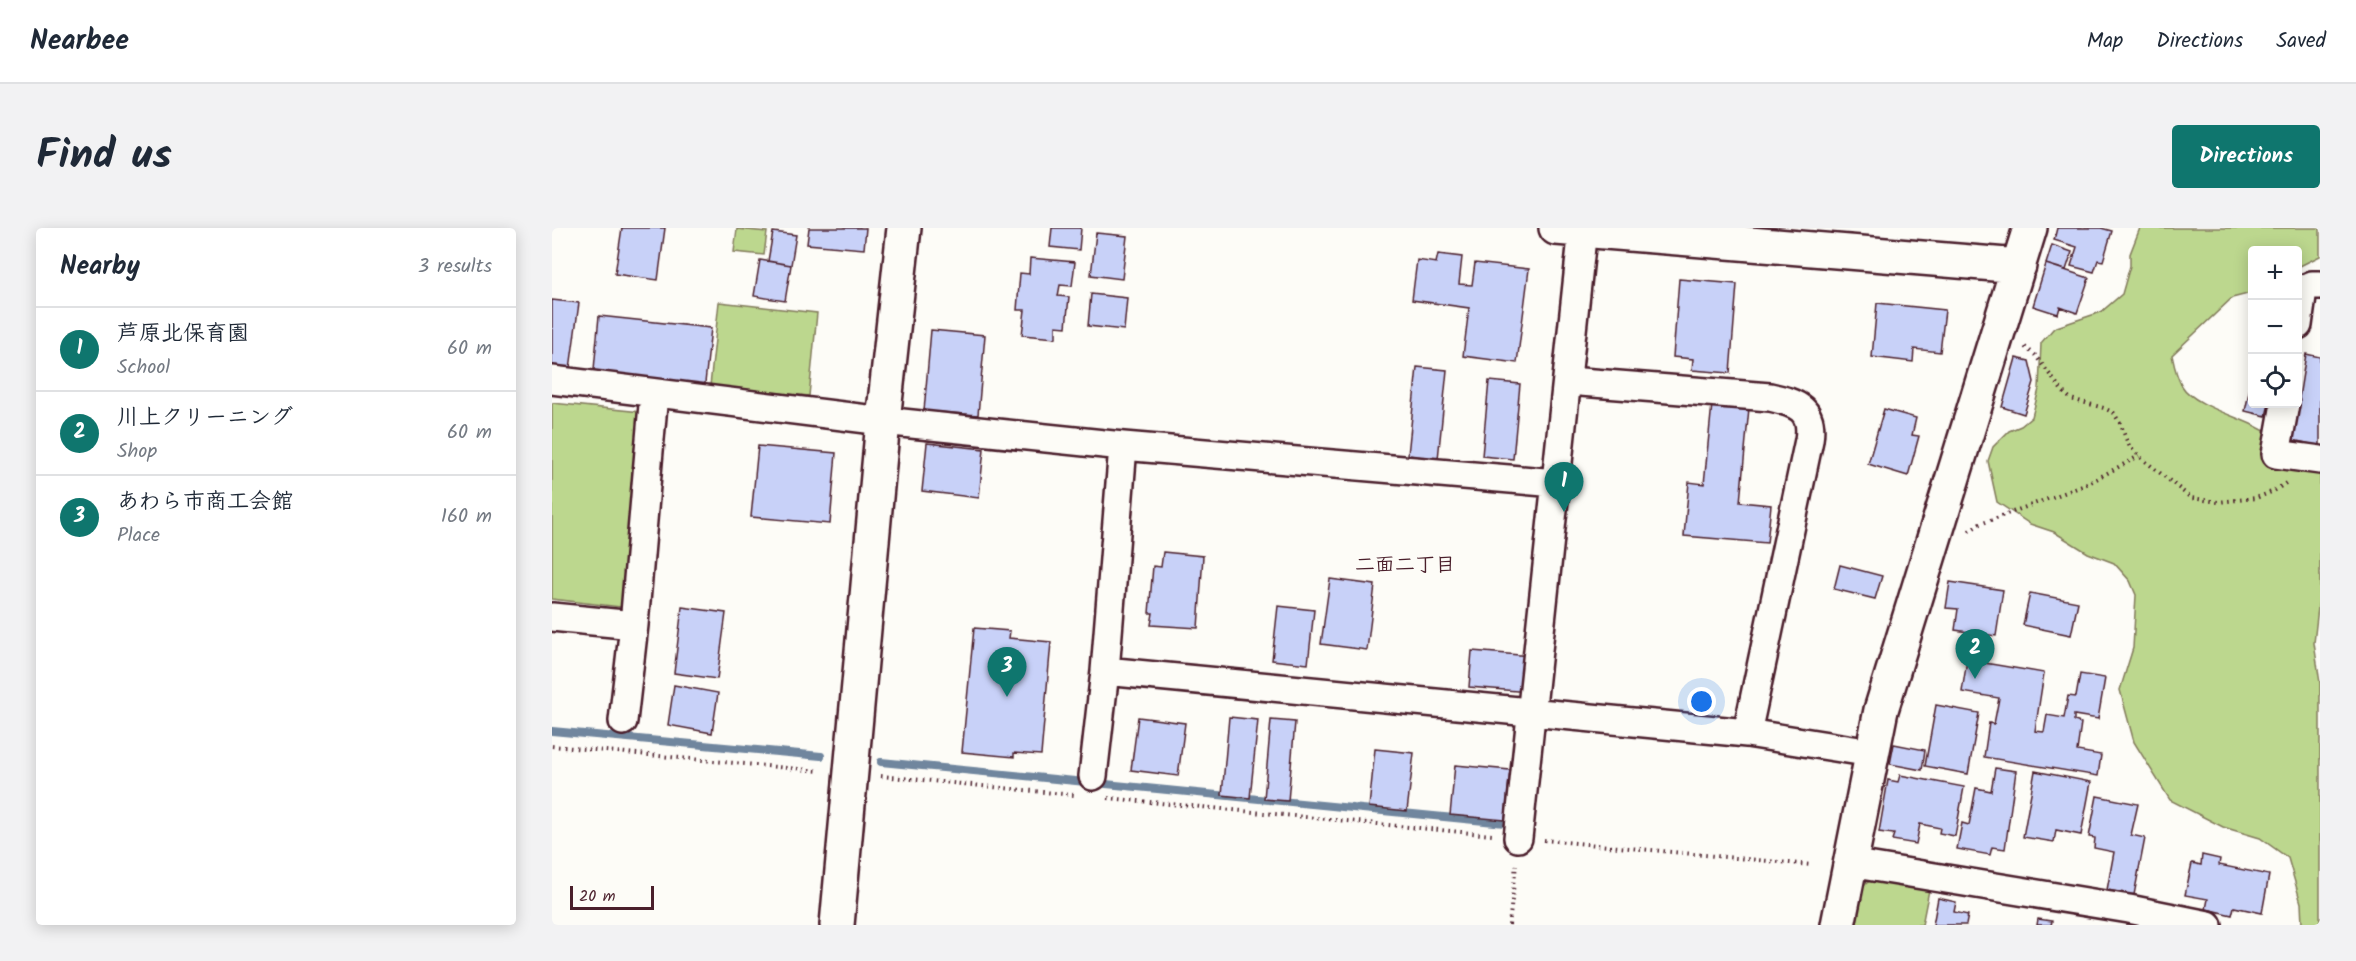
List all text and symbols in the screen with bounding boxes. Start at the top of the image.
text: Nearbee [30,19,129,64]
text: Map [2087,25,2123,58]
text: Directions [2156,25,2243,58]
text: Saved [2276,25,2326,58]
text: Find us [36,123,172,190]
button: Directions [2172,125,2320,188]
text: Nearby [60,246,140,288]
map controls [2248,246,2302,408]
button: + [2248,246,2302,300]
text: 3 results [418,251,492,283]
button: − [2248,300,2302,354]
text: 芦原北保育園 [117,317,249,352]
text: 1 [76,333,83,365]
text: 60 m [447,333,492,365]
text: School [117,352,170,384]
button: locate [2248,354,2302,408]
text: 川上クリーニング [117,401,293,436]
text: 2 [74,417,85,449]
text: 60 m [447,417,492,449]
text: Shop [117,436,157,468]
pin: 1 [1544,462,1584,512]
text: あわら市商工会館 [117,485,293,520]
text: 3 [74,501,85,533]
text: 160 m [441,501,492,533]
text: Place [117,520,160,552]
district label: 二面二丁目 [1355,550,1455,582]
pin: 2 [1956,630,1994,679]
pin: 3 [988,648,1026,697]
your location [1687,687,1716,716]
scale bar [570,883,654,910]
text: 20 m [579,884,615,909]

